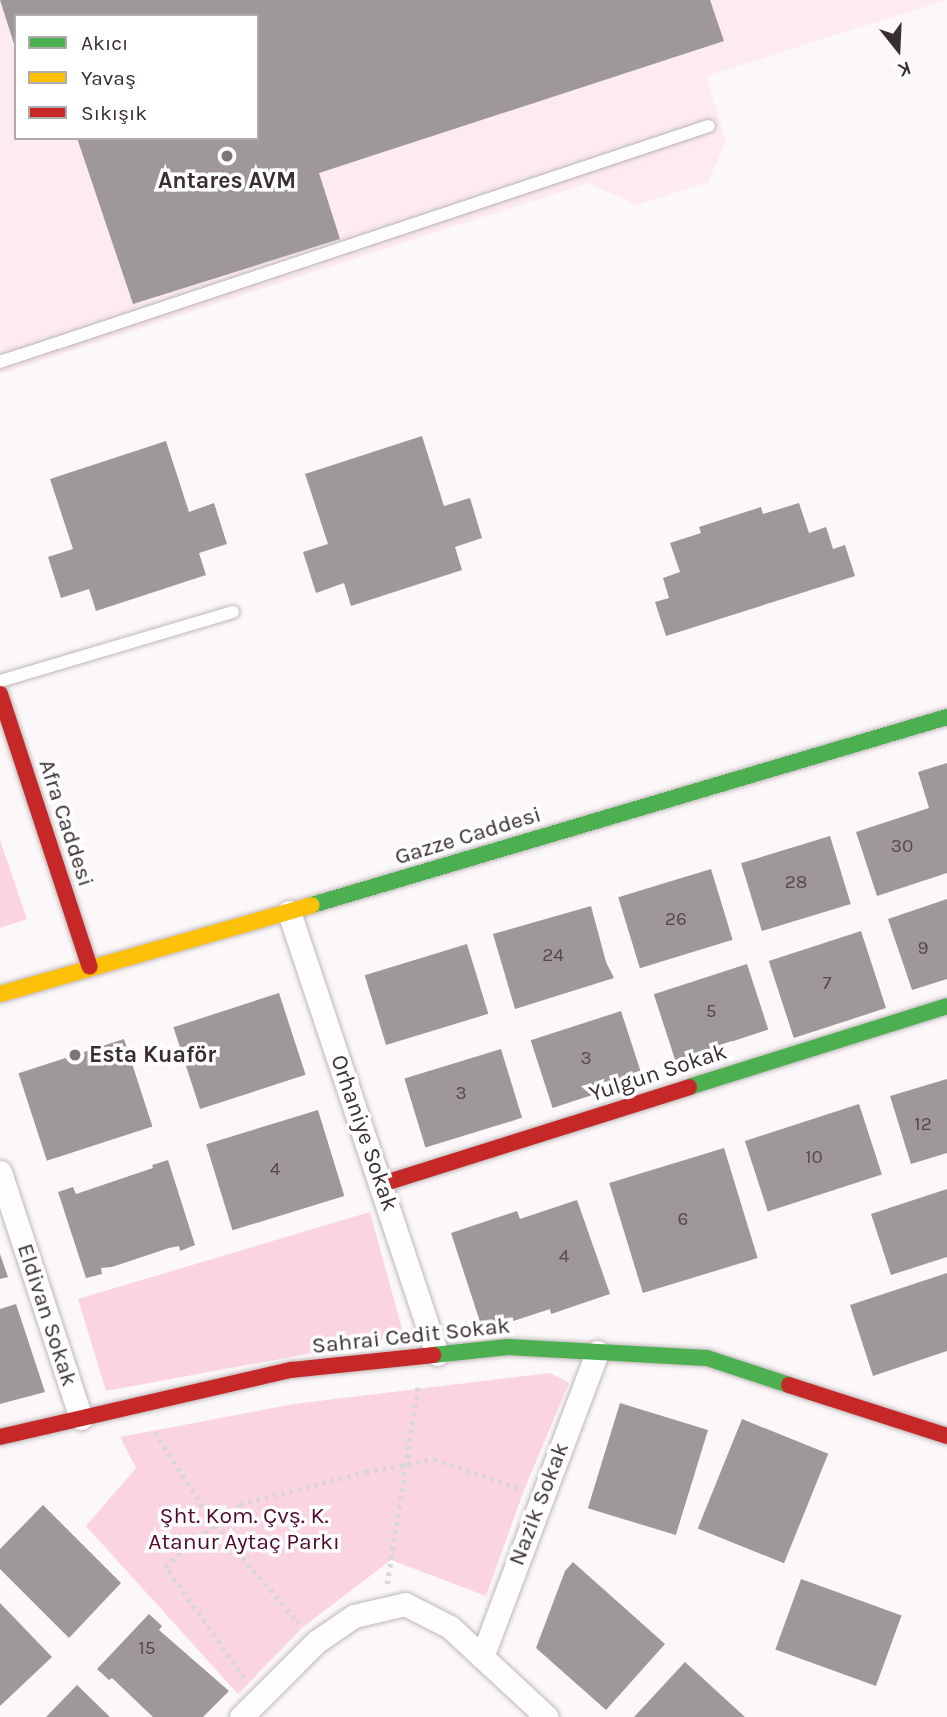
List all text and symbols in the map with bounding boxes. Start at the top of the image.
legend [14,14,259,140]
north arrow [863,14,933,84]
text: Akıcı [81,31,128,55]
text: K [895,57,914,81]
text: Yavaş [81,66,136,90]
text: Sıkışık [81,101,147,125]
marker: Antares AVM [219,148,235,164]
place label: Antares AVM [158,167,296,195]
street label: Afra Caddesi [32,756,100,890]
street label: Gazze Caddesi [392,801,544,871]
house number: 30 [891,836,913,858]
house number: 28 [785,872,807,894]
house number: 26 [665,909,687,931]
house number: 9 [917,938,929,960]
house number: 24 [542,945,564,967]
house number: 7 [823,973,831,995]
house number: 5 [706,1001,716,1023]
street label: Yulgun Sokak [586,1038,730,1108]
place label: Esta Kuaför [89,1041,216,1069]
marker: Esta Kuaför [67,1047,83,1063]
house number: 3 [580,1048,592,1070]
street label: Orhaniye Sokak [324,1051,404,1215]
house number: 3 [455,1083,467,1105]
house number: 12 [914,1114,932,1136]
house number: 10 [805,1147,823,1169]
house number: 4 [270,1159,280,1181]
house number: 6 [678,1209,688,1231]
street label: Eldivan Sokak [11,1240,83,1390]
house number: 4 [559,1246,569,1268]
street label: Sahrai Cedit Sokak [310,1312,512,1360]
street label: Nazik Sokak [503,1439,575,1569]
park label: Şht. Kom. Çvş. K. Atanur Aytaç Parkı [148,1502,340,1556]
house number: 15 [138,1638,156,1660]

